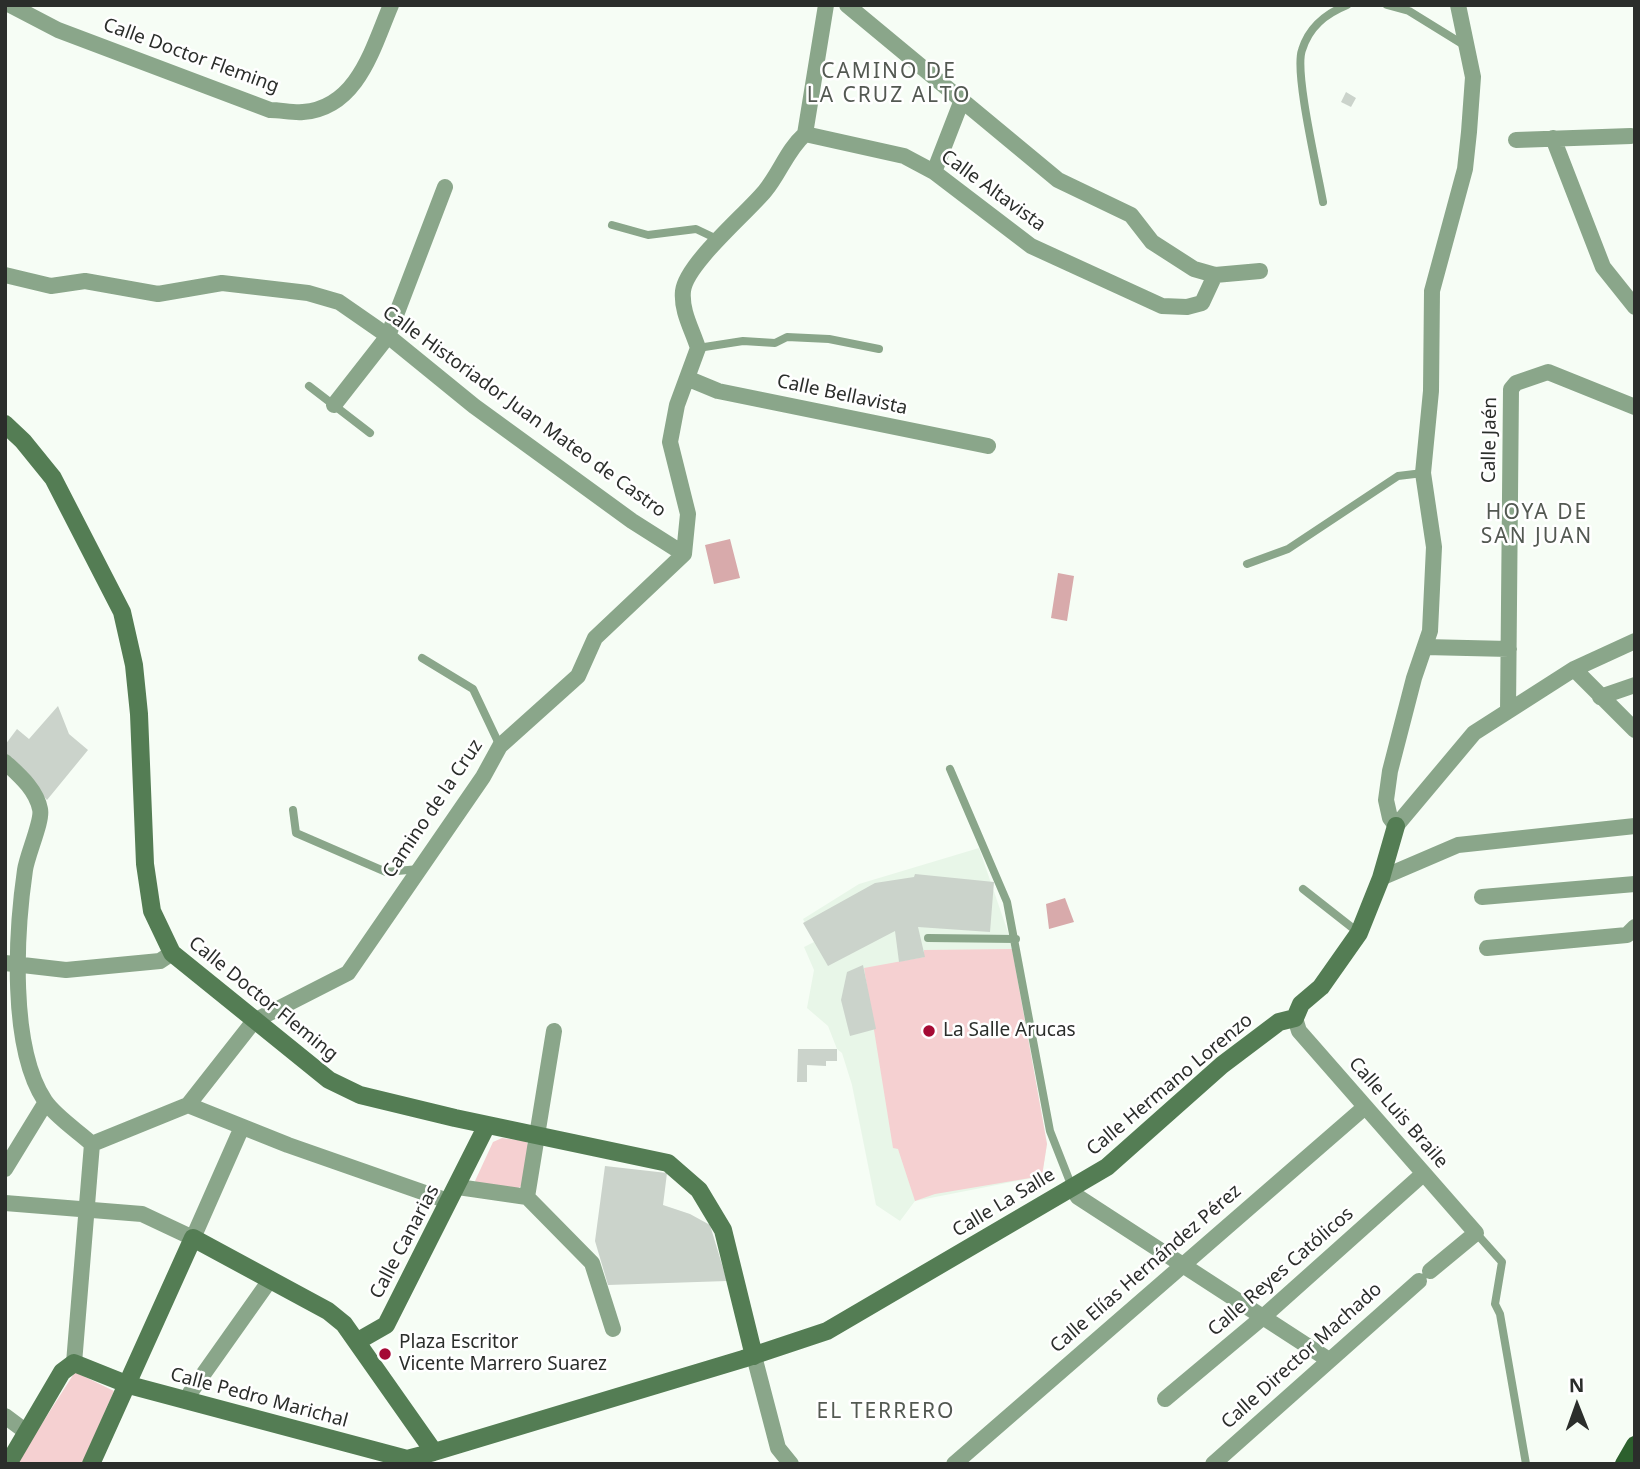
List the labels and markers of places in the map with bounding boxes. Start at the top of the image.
place label: La Salle Arucas [943,1020,1076,1042]
marker: La Salle Arucas [921,1023,937,1039]
place label: Plaza Escritor Vicente Marrero Suarez [399,1332,607,1376]
marker: Plaza Escritor Vicente Marrero Suarez [377,1346,393,1362]

